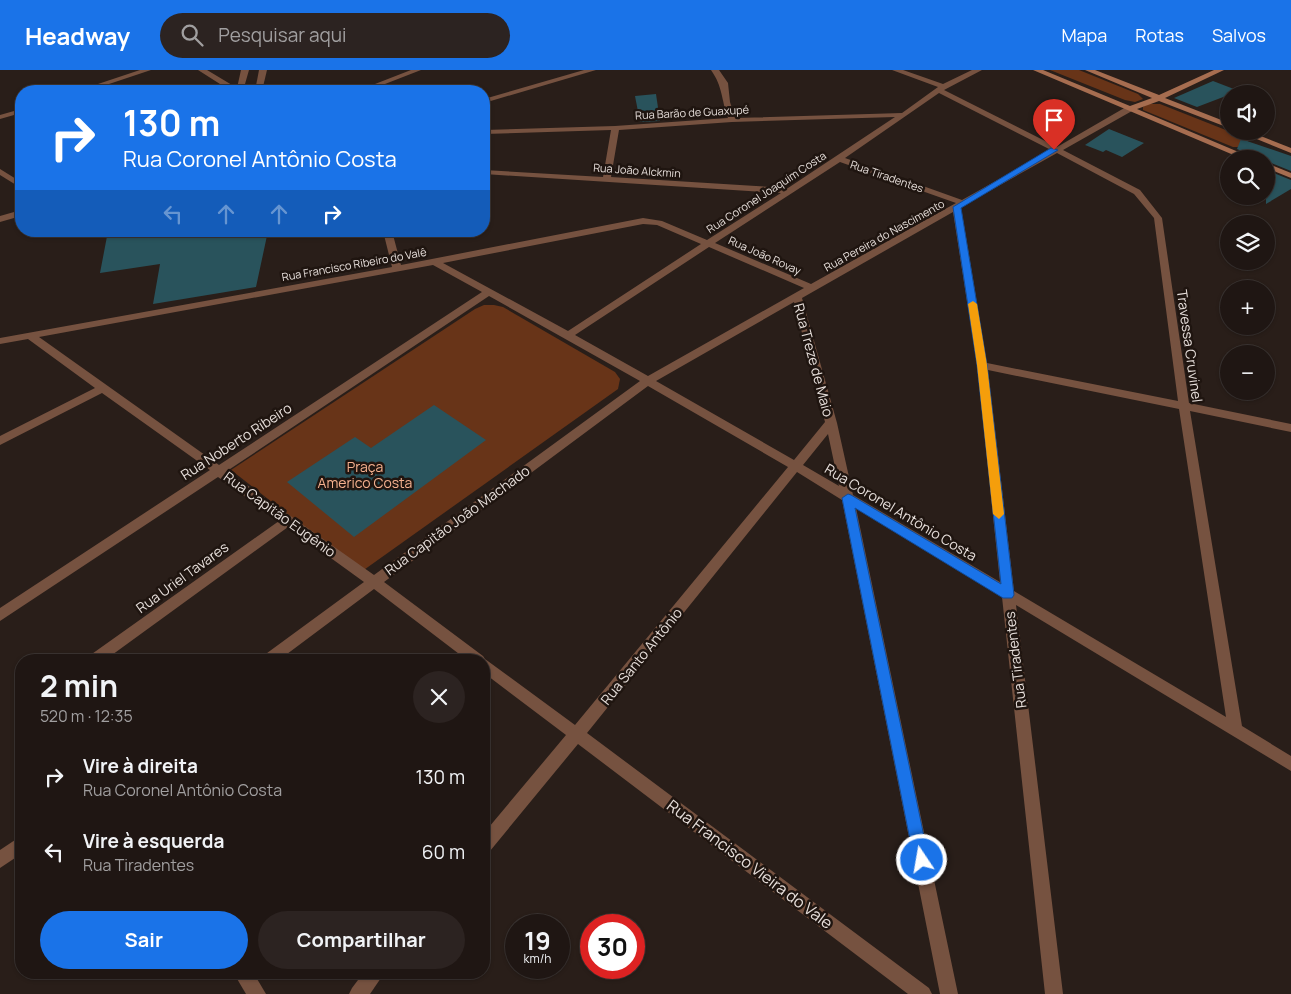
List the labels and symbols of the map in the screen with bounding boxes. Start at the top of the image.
pin [1033,99,1075,150]
street label: Rua Barão de Guaxupé [635,101,750,122]
street label: Rua Coronel Joaquim Costa [703,148,829,236]
street label: Rua Tiradentes [848,156,926,196]
street label: Rua João Alckmin [593,159,681,181]
street label: Rua Pereira do Nascimento [821,195,947,274]
street label: Rua João Rovay [726,232,804,278]
street label: Rua Francisco Ribeiro do Valê [280,244,428,284]
street label: Travessa Cruvinel [1173,288,1207,404]
street label: Rua Treze de Maio [790,301,838,419]
street label: Rua Noberto Ribeiro [177,398,295,484]
park label: Praça Americo Costa [318,457,412,492]
street label: Rua Coronel Antônio Costa [821,459,981,565]
street label: Rua Capitão João Machado [381,461,533,579]
street label: Rua Capitão Eugênio [220,467,340,561]
street label: Rua Uriel Tavares [132,537,232,617]
street label: Rua Santo Antônio [596,604,686,708]
street label: Rua Tiradentes [1000,611,1030,709]
street label: Rua Francisco Vieira do Vale [663,794,837,934]
position arrow [895,833,947,885]
speed limit sign: 30 [580,914,645,979]

